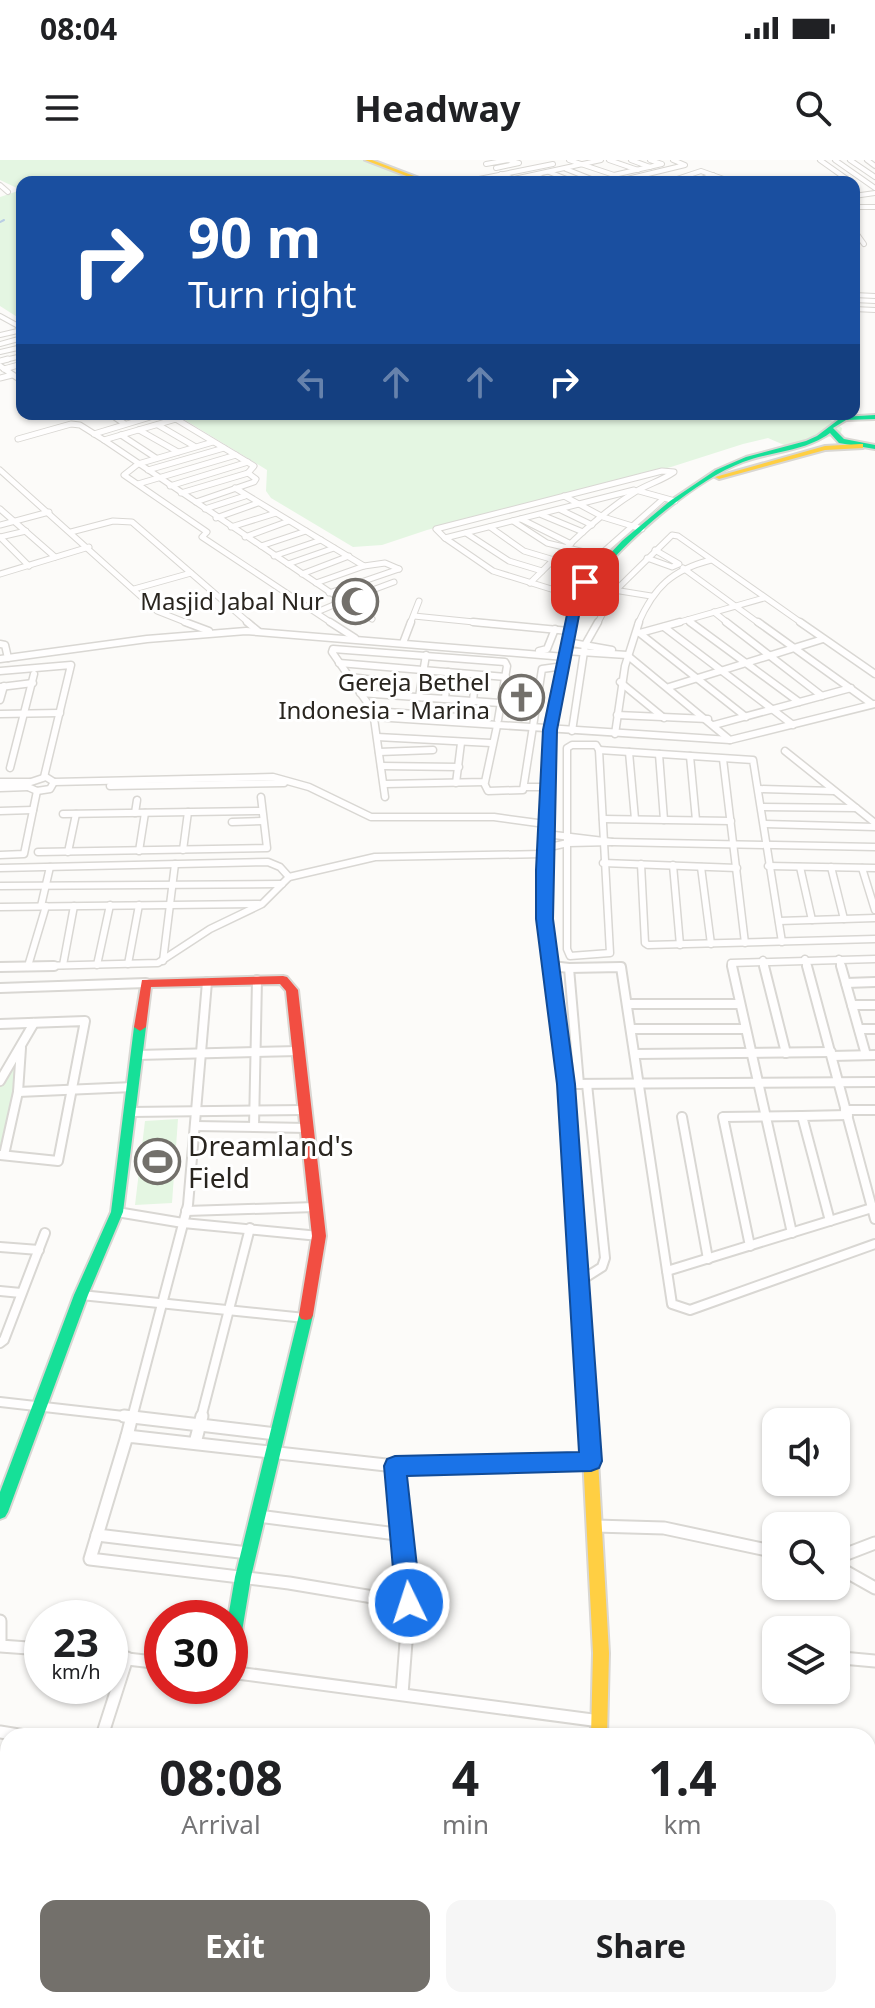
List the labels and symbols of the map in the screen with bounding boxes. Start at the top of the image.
pin [551,548,619,616]
mosque icon: Masjid Jabal Nur [331,578,379,626]
place label: Masjid Jabal Nur [140,584,324,617]
place label: Gereja Bethel Indonesia - Marina [278,665,490,726]
church icon: Gereja Bethel Indonesia - Marina [497,673,545,721]
place label: Dreamland's Field [188,1126,353,1196]
sports icon: Dreamland's Field [133,1138,181,1186]
position arrow [367,1561,451,1645]
speed limit sign: 30 [144,1600,248,1704]

